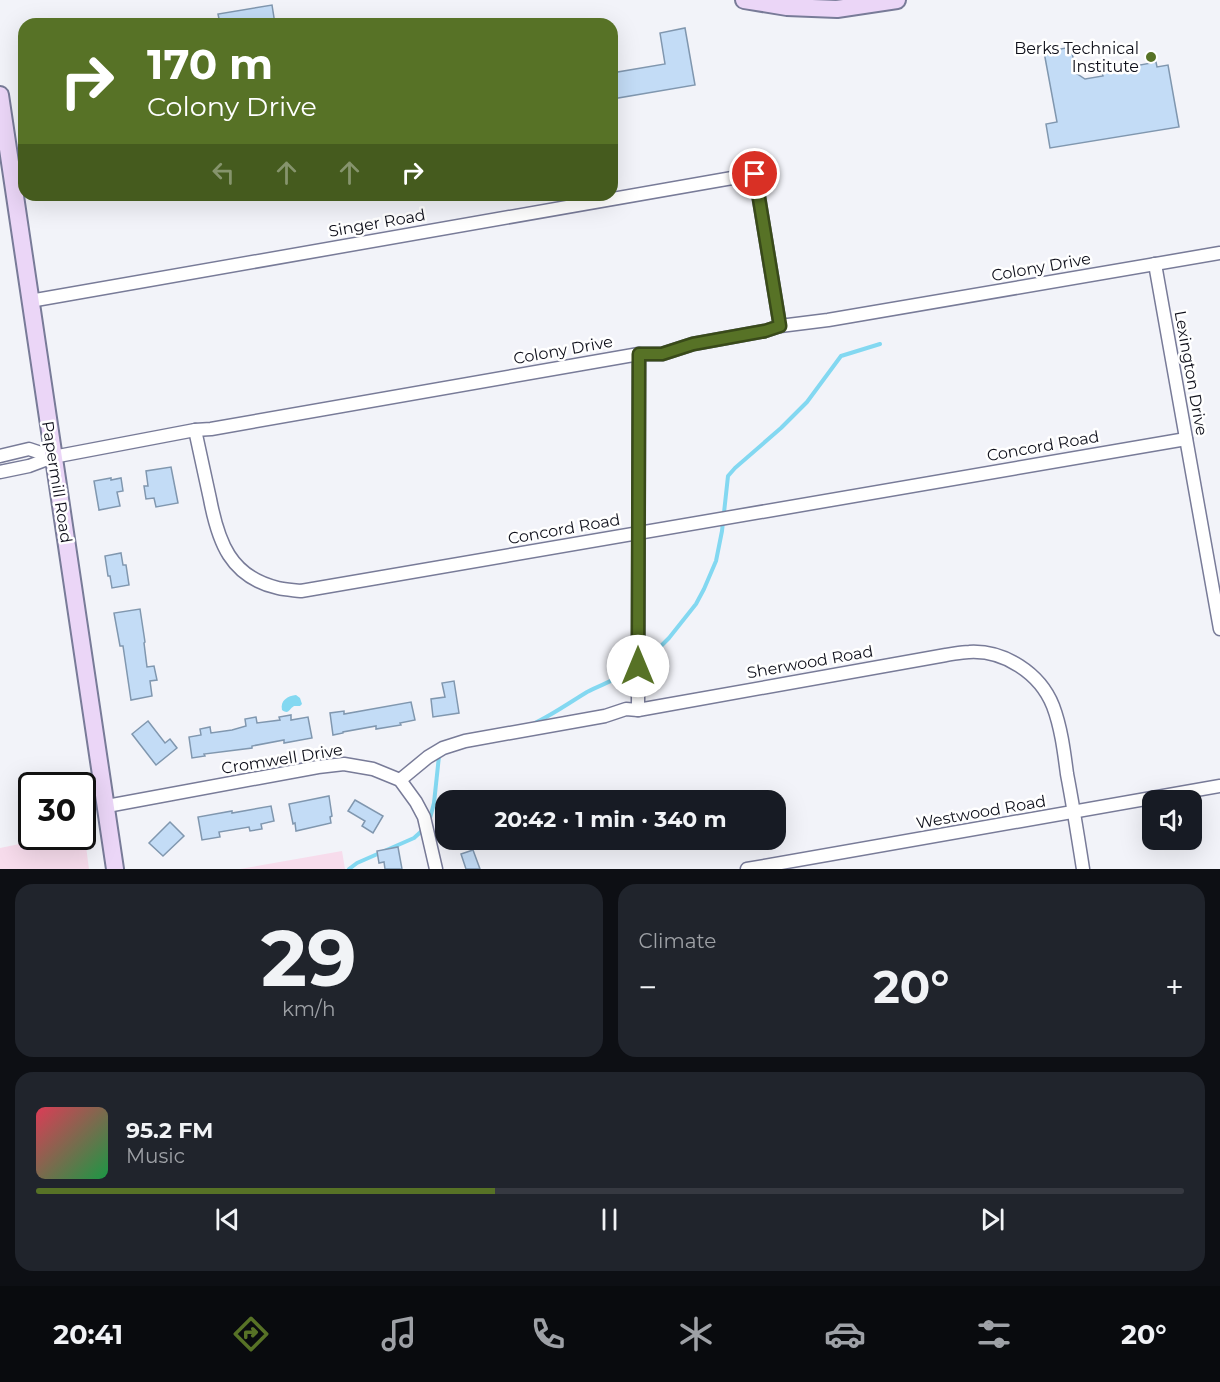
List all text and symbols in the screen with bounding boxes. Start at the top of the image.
text: 170 m [147,38,273,90]
place label: Berks Technical Institute [1014,39,1139,76]
icon: right [48,42,126,120]
marker: Berks Technical Institute [1144,50,1158,64]
text: Colony Drive [147,90,317,123]
pin [729,148,780,199]
icon: left [207,156,240,189]
icon: ahead [270,156,303,189]
icon: ahead [333,156,366,189]
icon: right [396,156,429,189]
icon: arrive [738,157,771,190]
street label: Singer Road [327,205,427,241]
street label: Colony Drive [990,249,1092,285]
street label: Lexington Drive [1171,309,1211,437]
street label: Colony Drive [512,332,614,368]
street label: Papermill Road [38,420,76,544]
street label: Concord Road [985,427,1101,465]
street label: Concord Road [506,510,622,548]
position arrow [606,634,670,698]
street label: Sherwood Road [745,642,875,682]
street label: Cromwell Drive [220,740,344,778]
speed limit sign: 30 [18,772,96,850]
map controls [1142,790,1202,850]
button: sound [1142,790,1202,850]
street label: Westwood Road [915,791,1047,833]
text: 20:42 · 1 min · 340 m [494,806,727,833]
text: 29 [261,910,357,1006]
text: Climate [639,929,716,953]
text: 20° [873,959,949,1014]
text: − [639,967,657,1007]
text: + [1165,967,1184,1007]
text: km/h [282,997,335,1021]
text: 95.2 FM [126,1117,213,1144]
text: Music [126,1144,185,1168]
icon: previous [211,1203,244,1236]
icon: pause [593,1203,626,1236]
icon: next [976,1203,1009,1236]
icon: directions [230,1313,272,1355]
icon: music [378,1313,420,1355]
icon: phone [527,1313,569,1355]
icon: climate [675,1313,717,1355]
icon: car [824,1313,866,1355]
icon: filters [973,1313,1015,1355]
text: 20:41 [53,1318,123,1351]
text: 20° [1121,1318,1167,1351]

